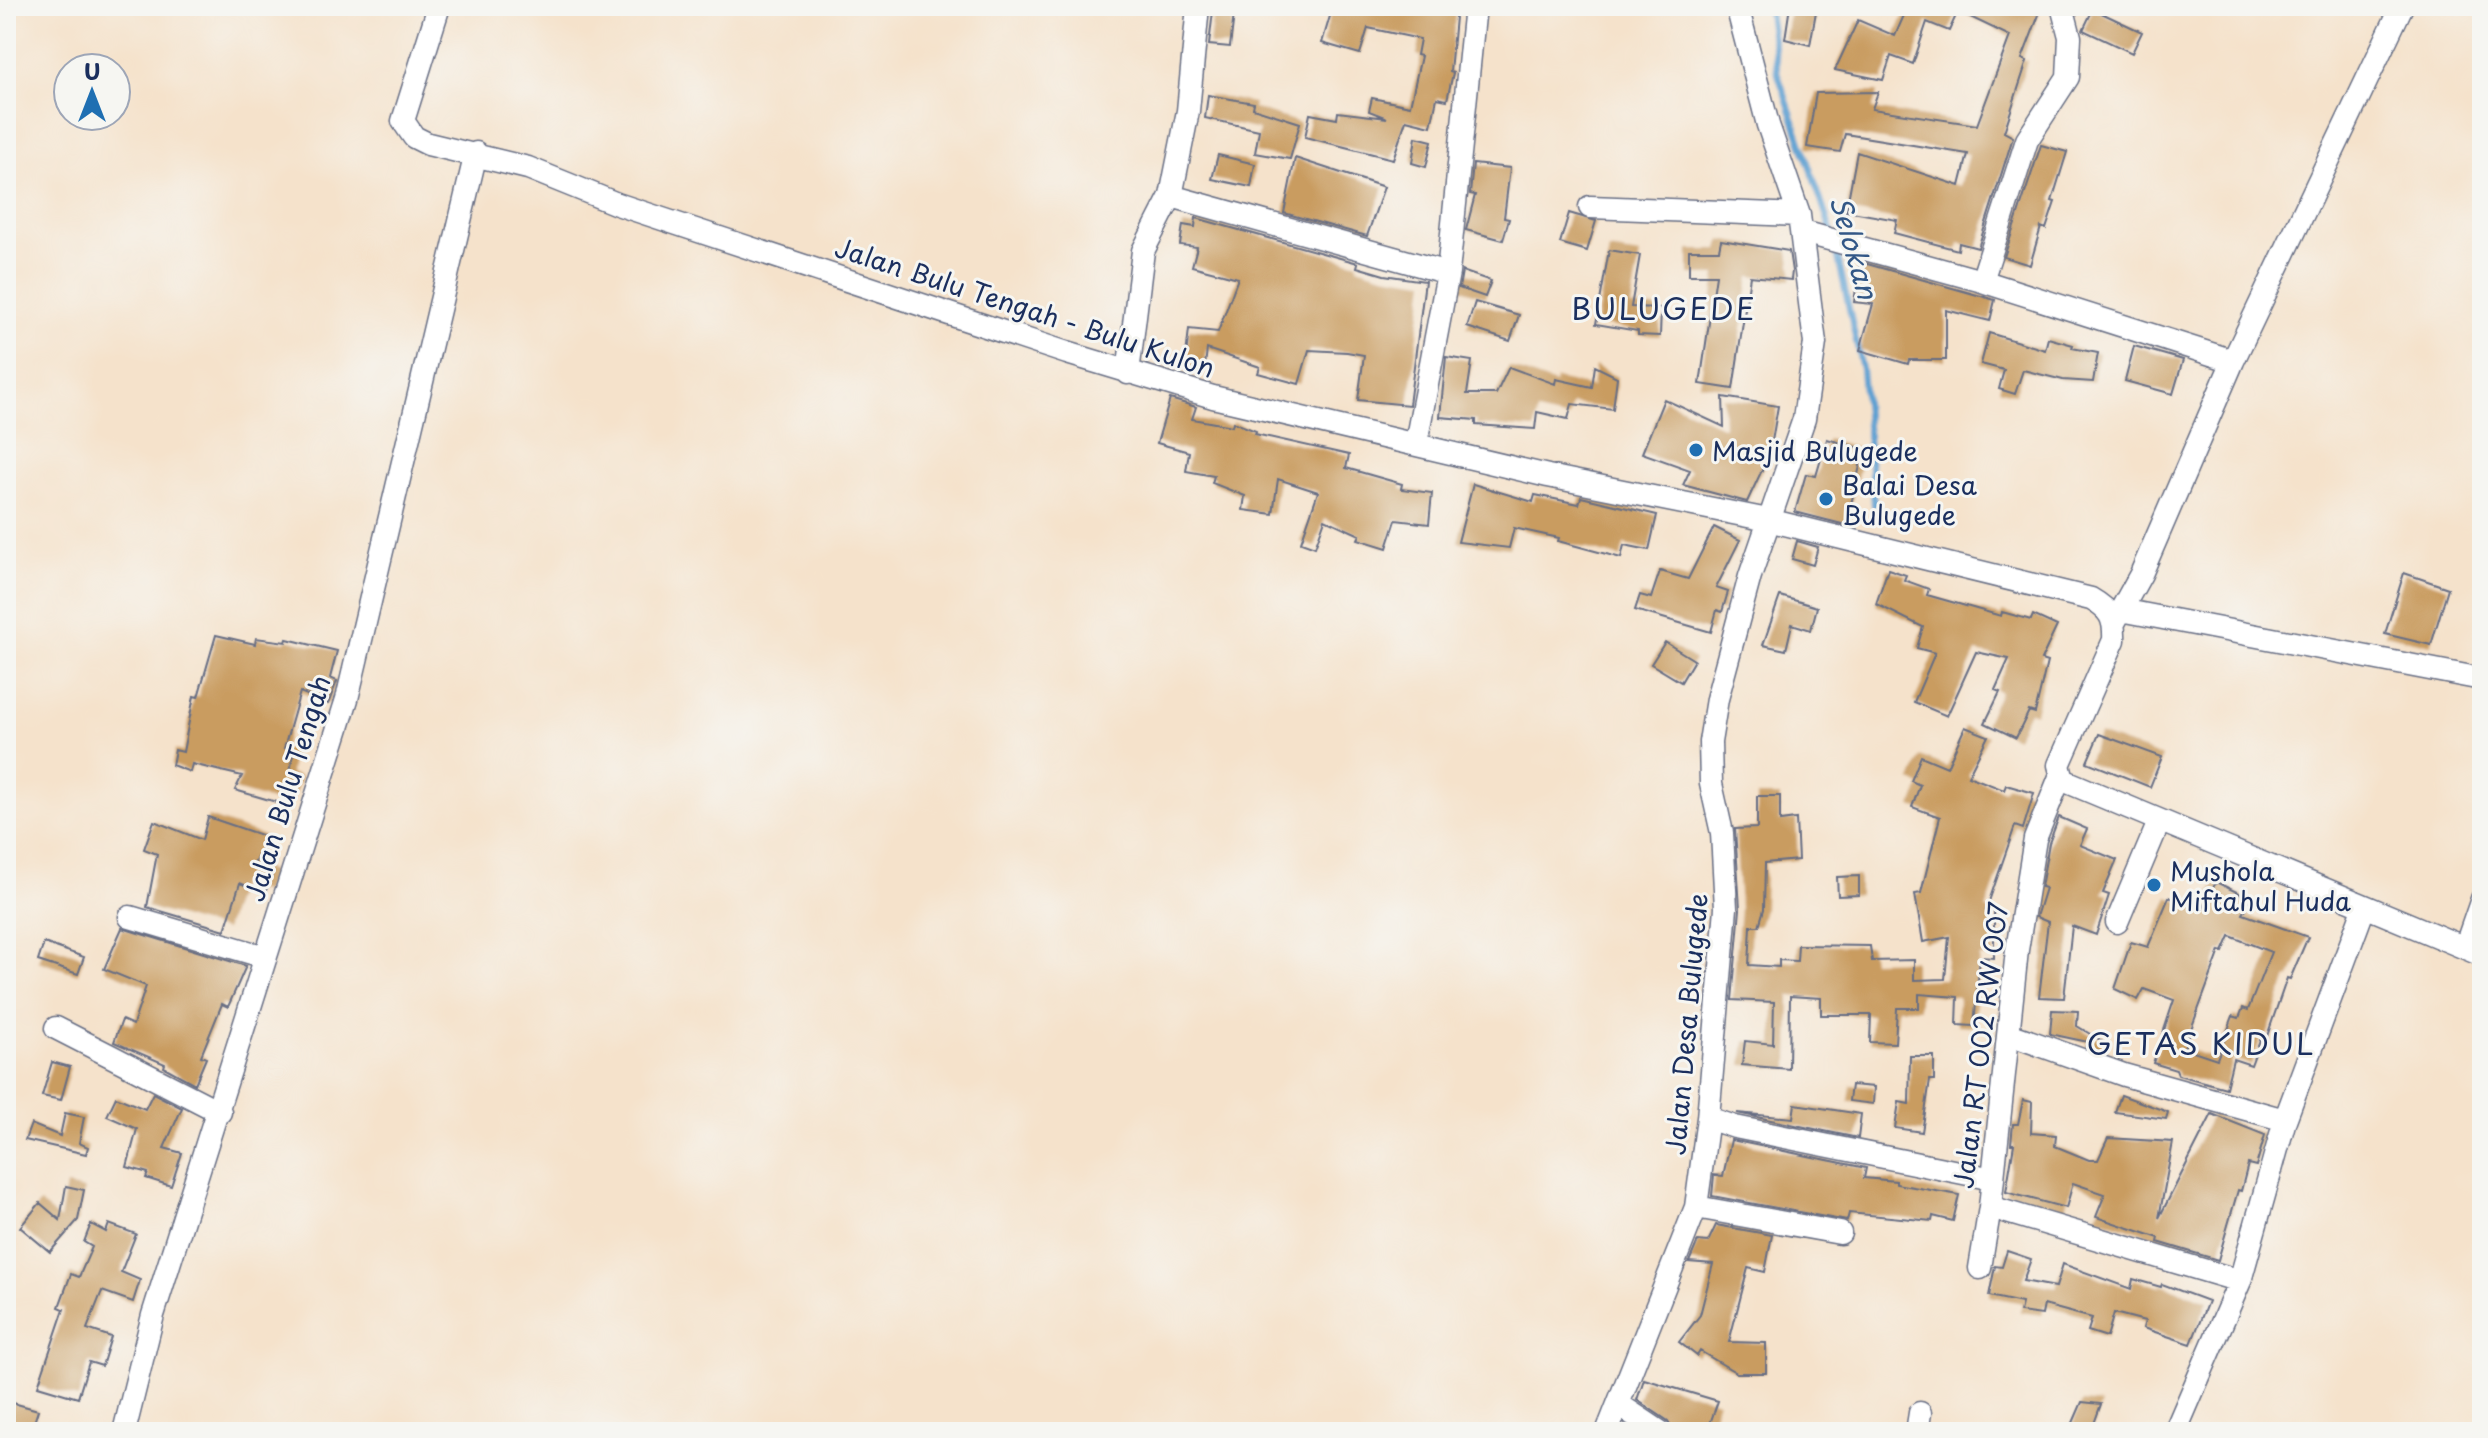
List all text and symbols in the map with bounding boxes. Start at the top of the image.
north arrow [52,52,132,132]
text: U [84,54,100,87]
water label: Selokan [1820,190,1891,305]
street label: Jalan Bulu Tengah - Bulu Kulon [830,227,1220,387]
district label: BULUGEDE [1571,285,1757,330]
place label: Masjid Bulugede [1712,431,1918,470]
marker: Masjid Bulugede [1687,441,1705,459]
place label: Balai Desa Bulugede [1842,465,1978,534]
marker: Balai Desa Bulugede [1817,490,1835,508]
street label: Jalan Bulu Tengah [234,670,340,906]
place label: Mushola Miftahul Huda [2170,851,2351,920]
marker: Mushola Miftahul Huda [2145,876,2163,894]
street label: Jalan Desa Bulugede [1655,892,1717,1156]
street label: Jalan RT 002 RW 007 [1943,899,2017,1191]
district label: GETAS KIDUL [2086,1020,2316,1065]

